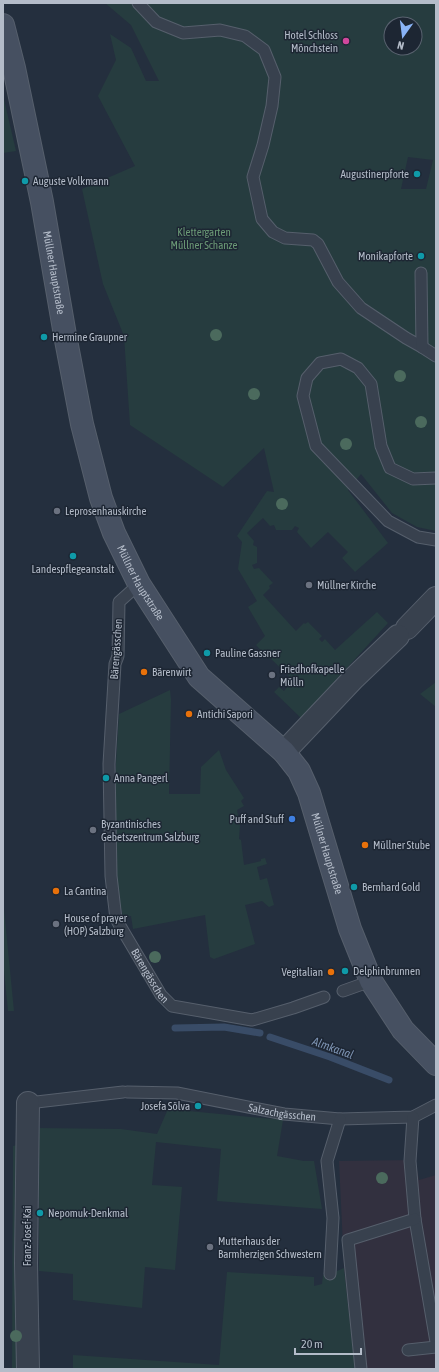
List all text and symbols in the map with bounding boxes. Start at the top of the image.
north arrow [383,16,423,56]
place label: Hotel Schloss Mönchstein [284,29,338,54]
marker: Hotel Schloss Mönchstein [341,36,351,46]
text: N [396,39,405,52]
place label: Augustinerpforte [340,168,409,180]
marker: Augustinerpforte [412,169,422,179]
place label: Auguste Volkmann [33,175,109,187]
marker: Auguste Volkmann [20,176,30,186]
park label: Klettergarten Müllner Schanze [171,226,237,251]
street label: Müllner Hauptstraße [41,230,67,315]
place label: Monikapforte [358,250,413,262]
marker: Monikapforte [416,251,426,261]
place label: Hermine Graupner [52,331,128,343]
marker: Hermine Graupner [39,332,49,342]
place label: Leprosenhauskirche [65,505,146,517]
marker: Leprosenhauskirche [52,506,62,516]
street label: Müllner Hauptstraße [115,543,167,622]
marker: Landespflegeanstalt [68,551,78,561]
place label: Landespflegeanstalt [31,563,115,575]
place label: Müllner Kirche [317,579,376,591]
marker: Müllner Kirche [304,580,314,590]
street label: Bärengässchen [108,618,124,680]
place label: Pauline Gassner [215,647,281,659]
marker: Pauline Gassner [202,648,212,658]
place label: Friedhofkapelle Mülln [280,663,345,688]
place label: Bärenwirt [152,666,191,678]
marker: Bärenwirt [139,667,149,677]
marker: Friedhofkapelle Mülln [267,670,277,680]
place label: Antichi Sapori [197,708,253,720]
marker: Antichi Sapori [184,709,194,719]
place label: Anna Pangerl [114,772,168,784]
marker: Anna Pangerl [101,773,111,783]
street label: Müllner Hauptstraße [309,811,345,896]
place label: Puff and Stuff [230,813,284,825]
marker: Puff and Stuff [287,814,297,824]
place label: Byzantinisches Gebetszentrum Salzburg [101,818,199,843]
marker: Byzantinisches Gebetszentrum Salzburg [88,825,98,835]
place label: Müllner Stube [373,839,430,851]
marker: Müllner Stube [360,840,370,850]
place label: Bernhard Gold [362,881,420,893]
marker: Bernhard Gold [349,882,359,892]
place label: La Cantina [64,885,106,897]
marker: La Cantina [51,886,61,896]
place label: House of prayer (HOP) Salzburg [64,912,128,937]
marker: House of prayer (HOP) Salzburg [51,919,61,929]
street label: Bärengässchen [129,946,171,1005]
place label: Delphinbrunnen [353,965,420,977]
place label: Vegitalian [282,966,323,978]
marker: Delphinbrunnen [340,966,350,976]
marker: Vegitalian [326,967,336,977]
water label: Almkanal [310,1034,356,1062]
place label: Josefa Sölva [141,1100,190,1112]
marker: Josefa Sölva [193,1101,203,1111]
street label: Salzachgässchen [247,1101,317,1123]
street label: Franz-Josef-Kai [21,1206,33,1266]
place label: Nepomuk-Denkmal [48,1207,128,1219]
marker: Nepomuk-Denkmal [35,1208,45,1218]
place label: Mutterhaus der Barmherzigen Schwestern [218,1235,322,1260]
marker: Mutterhaus der Barmherzigen Schwestern [205,1242,215,1252]
scale bar [295,1330,361,1356]
text: 20 m [301,1337,323,1351]

